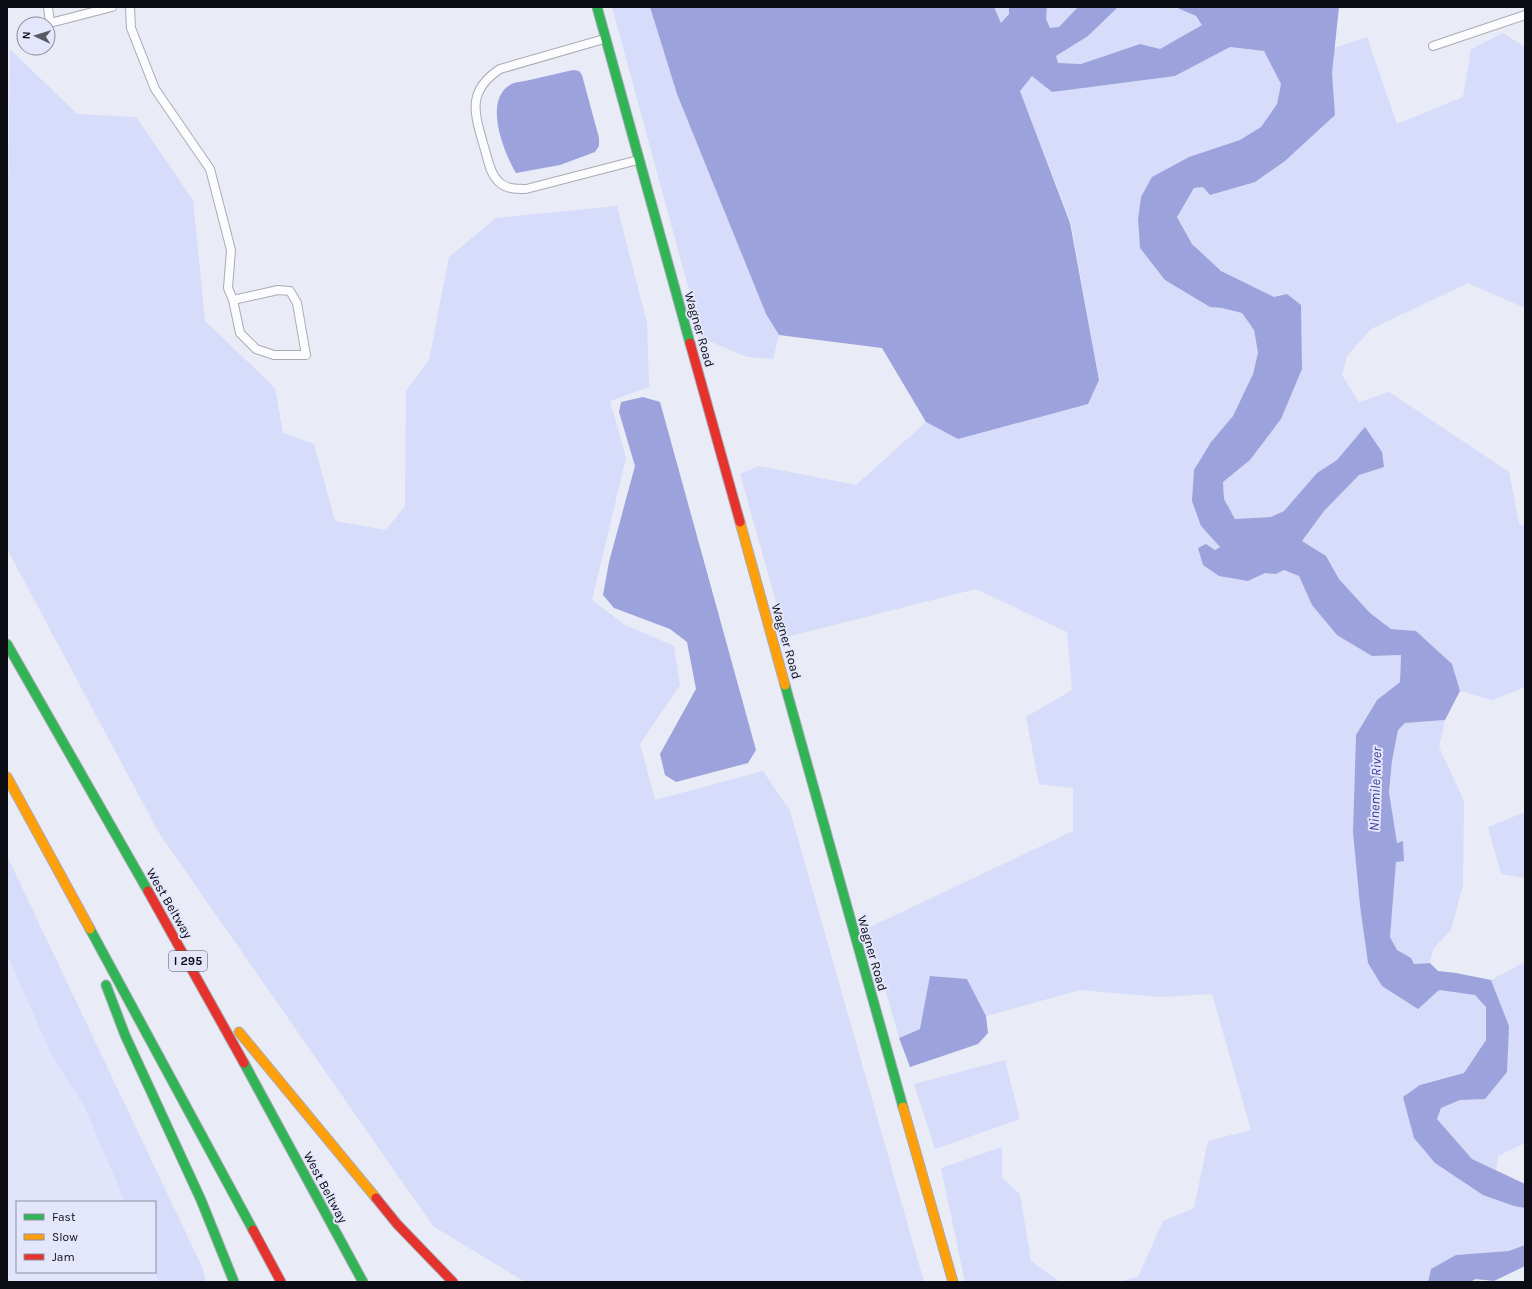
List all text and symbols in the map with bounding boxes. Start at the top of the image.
north arrow [16,16,56,56]
text: N [20,31,33,40]
street label: Wagner Road [682,290,717,369]
street label: Wagner Road [769,602,804,681]
water label: Ninemile River [1366,745,1386,831]
street label: West Beltway [143,865,196,941]
street label: Wagner Road [855,914,890,993]
road number: I 295 [169,951,207,971]
street label: West Beltway [300,1149,351,1225]
legend [16,1201,156,1273]
text: Fast [52,1210,76,1224]
text: Slow [52,1230,78,1244]
text: Jam [52,1250,75,1264]

